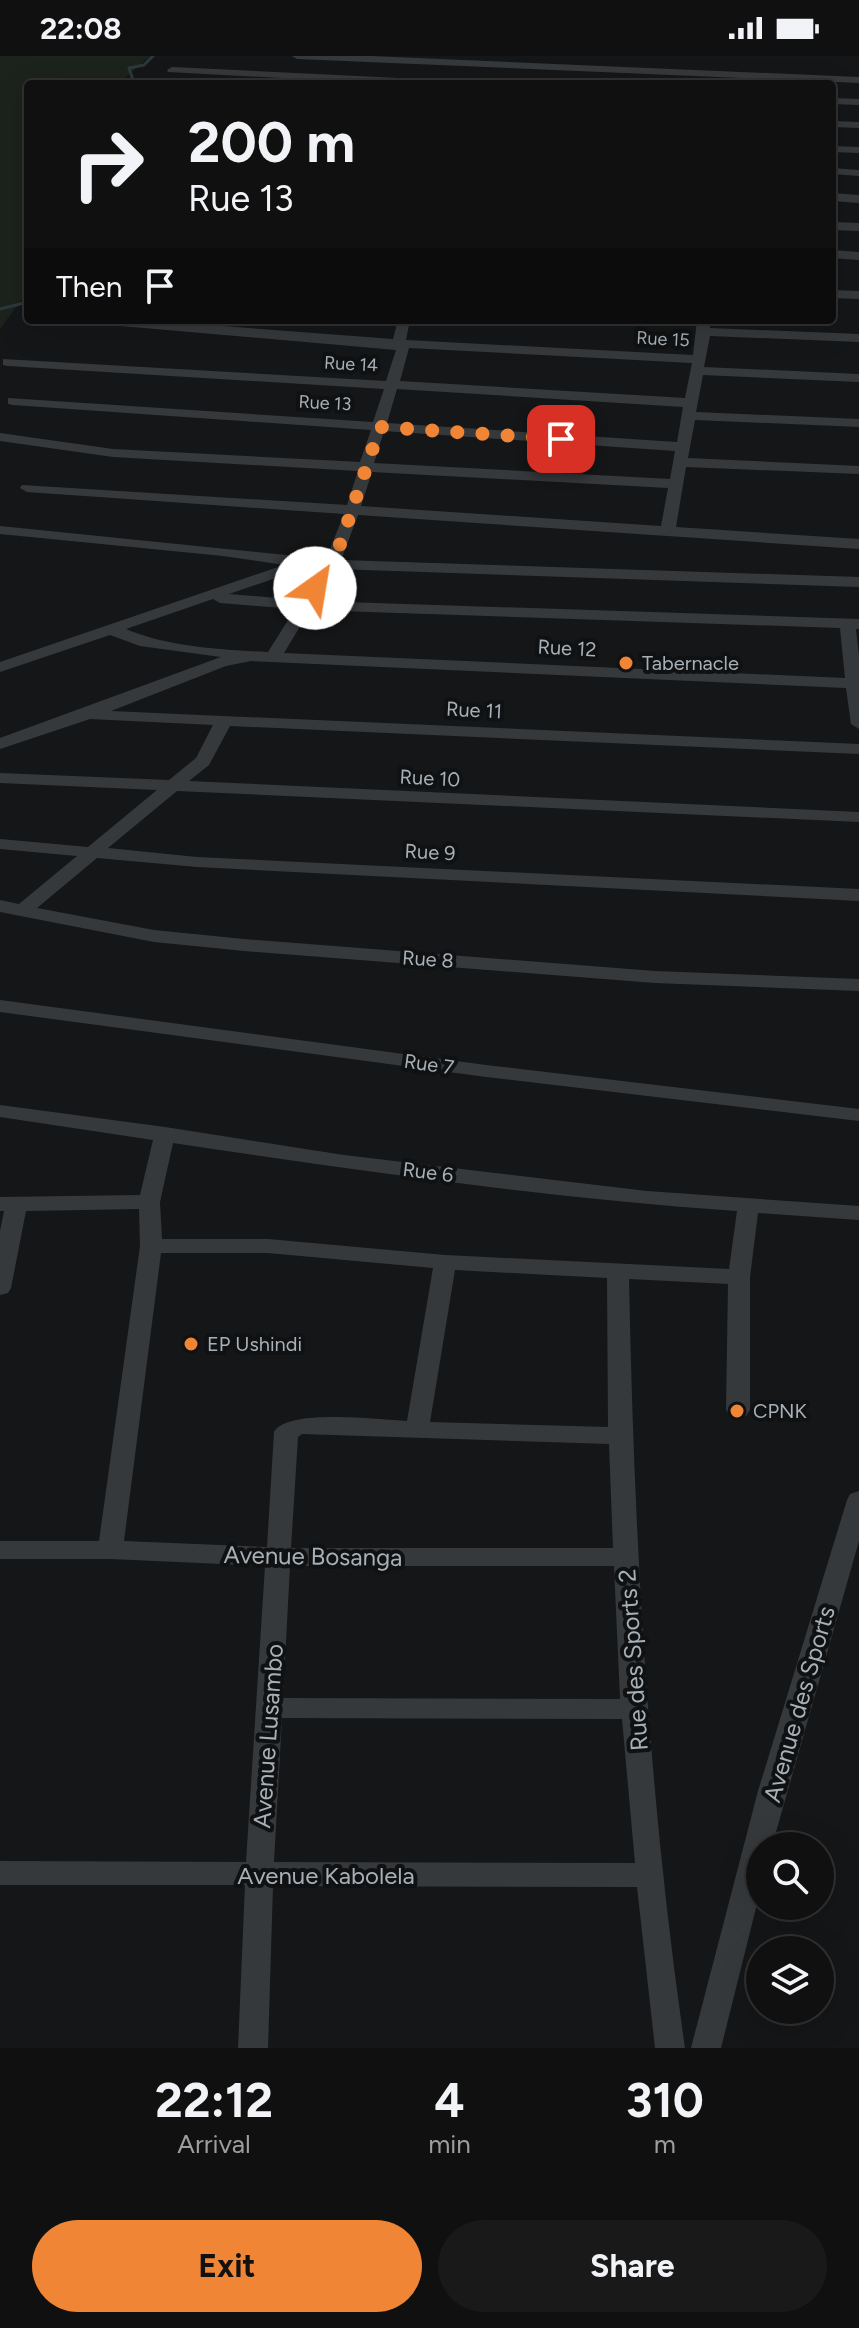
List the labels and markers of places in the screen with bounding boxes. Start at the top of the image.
pin [527,405,595,473]
place label: Tabernacle [642,651,739,675]
marker: Tabernacle [617,654,635,672]
place label: EP Ushindi [207,1332,302,1356]
marker: EP Ushindi [182,1335,200,1353]
place label: CPNK [753,1399,807,1423]
marker: CPNK [728,1402,746,1420]

